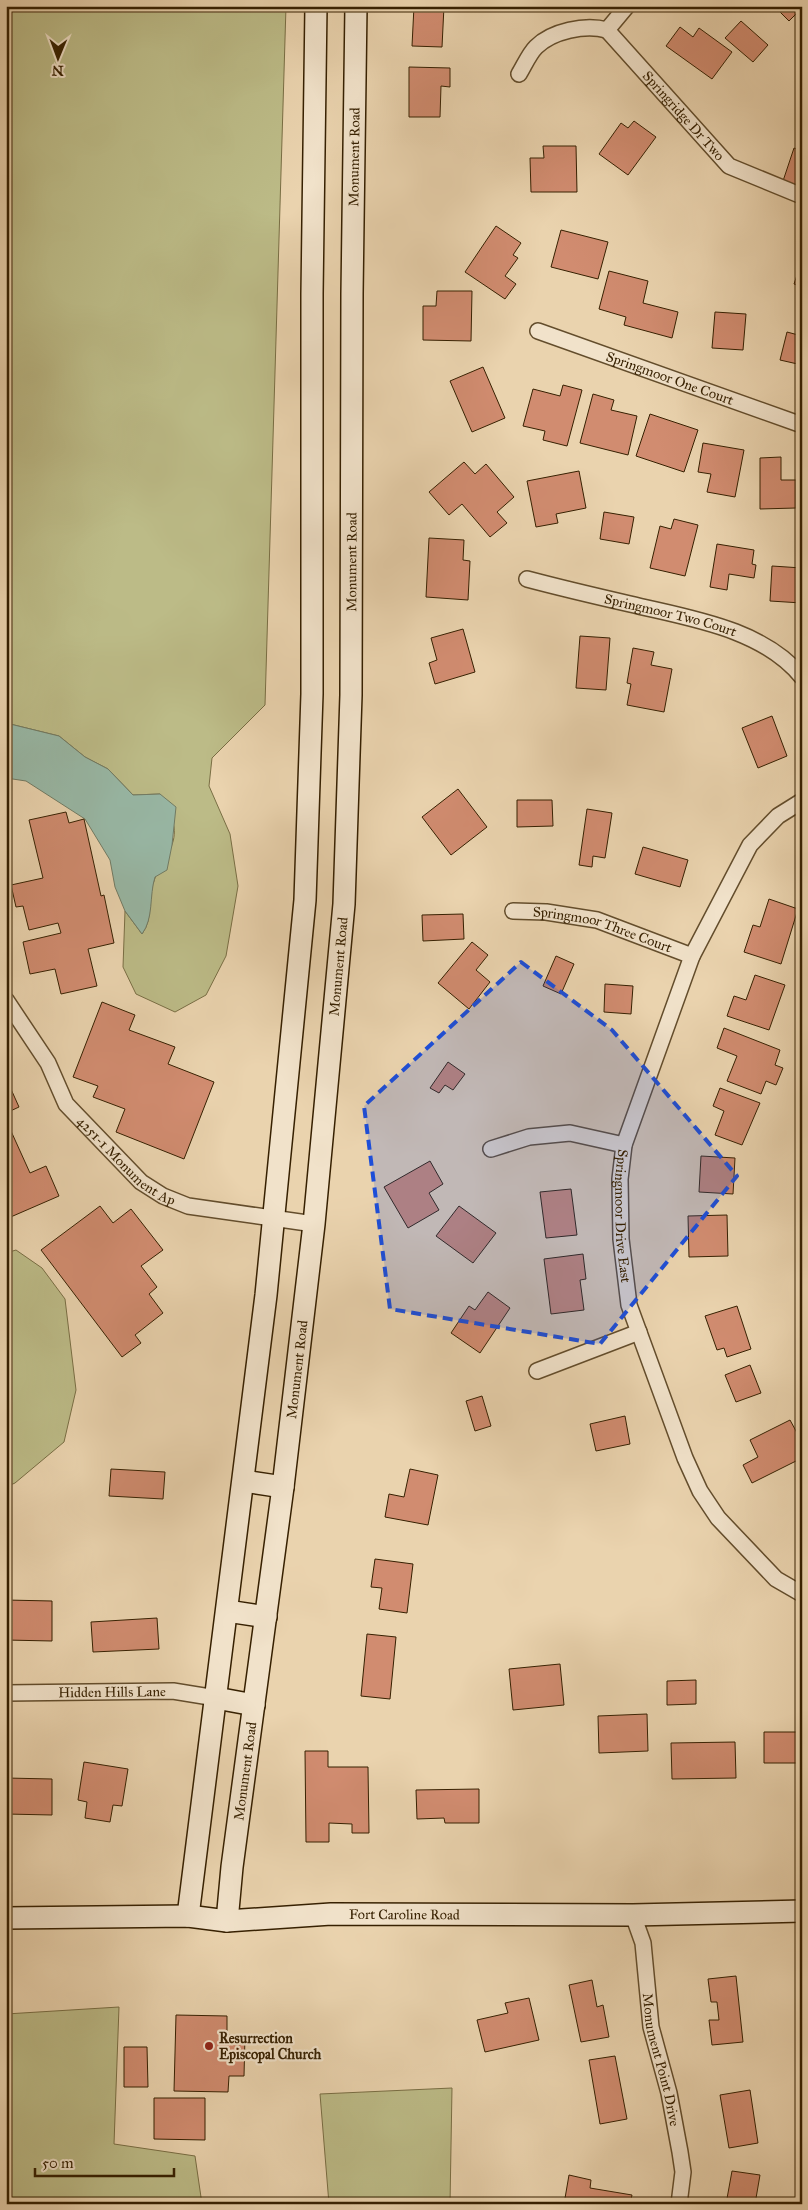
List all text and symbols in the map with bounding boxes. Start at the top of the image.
north arrow [32,32,82,82]
text: N [52,62,64,79]
street label: Springridge Dr Two [639,67,728,164]
street label: Monument Road [345,107,363,207]
street label: Springmoor One Court [604,347,736,408]
street label: Monument Road [343,512,360,612]
street label: Springmoor Two Court [603,590,739,640]
street label: Springmoor Three Court [533,903,674,956]
street label: Monument Road [325,916,351,1017]
street label: 4251-1 Monument Ap [74,1113,178,1209]
street label: Springmoor Drive East [611,1148,635,1284]
street label: Monument Road [283,1319,311,1420]
street label: Hidden Hills Lane [58,1683,166,1701]
street label: Monument Road [230,1721,260,1821]
street label: Fort Caroline Road [349,1906,460,1923]
street label: Monument Point Drive [639,1992,684,2128]
place label: Resurrection Episcopal Church [219,2030,322,2064]
marker: Resurrection Episcopal Church [203,2040,215,2052]
scale bar [35,2145,174,2177]
text: 50 m [42,2154,74,2172]

